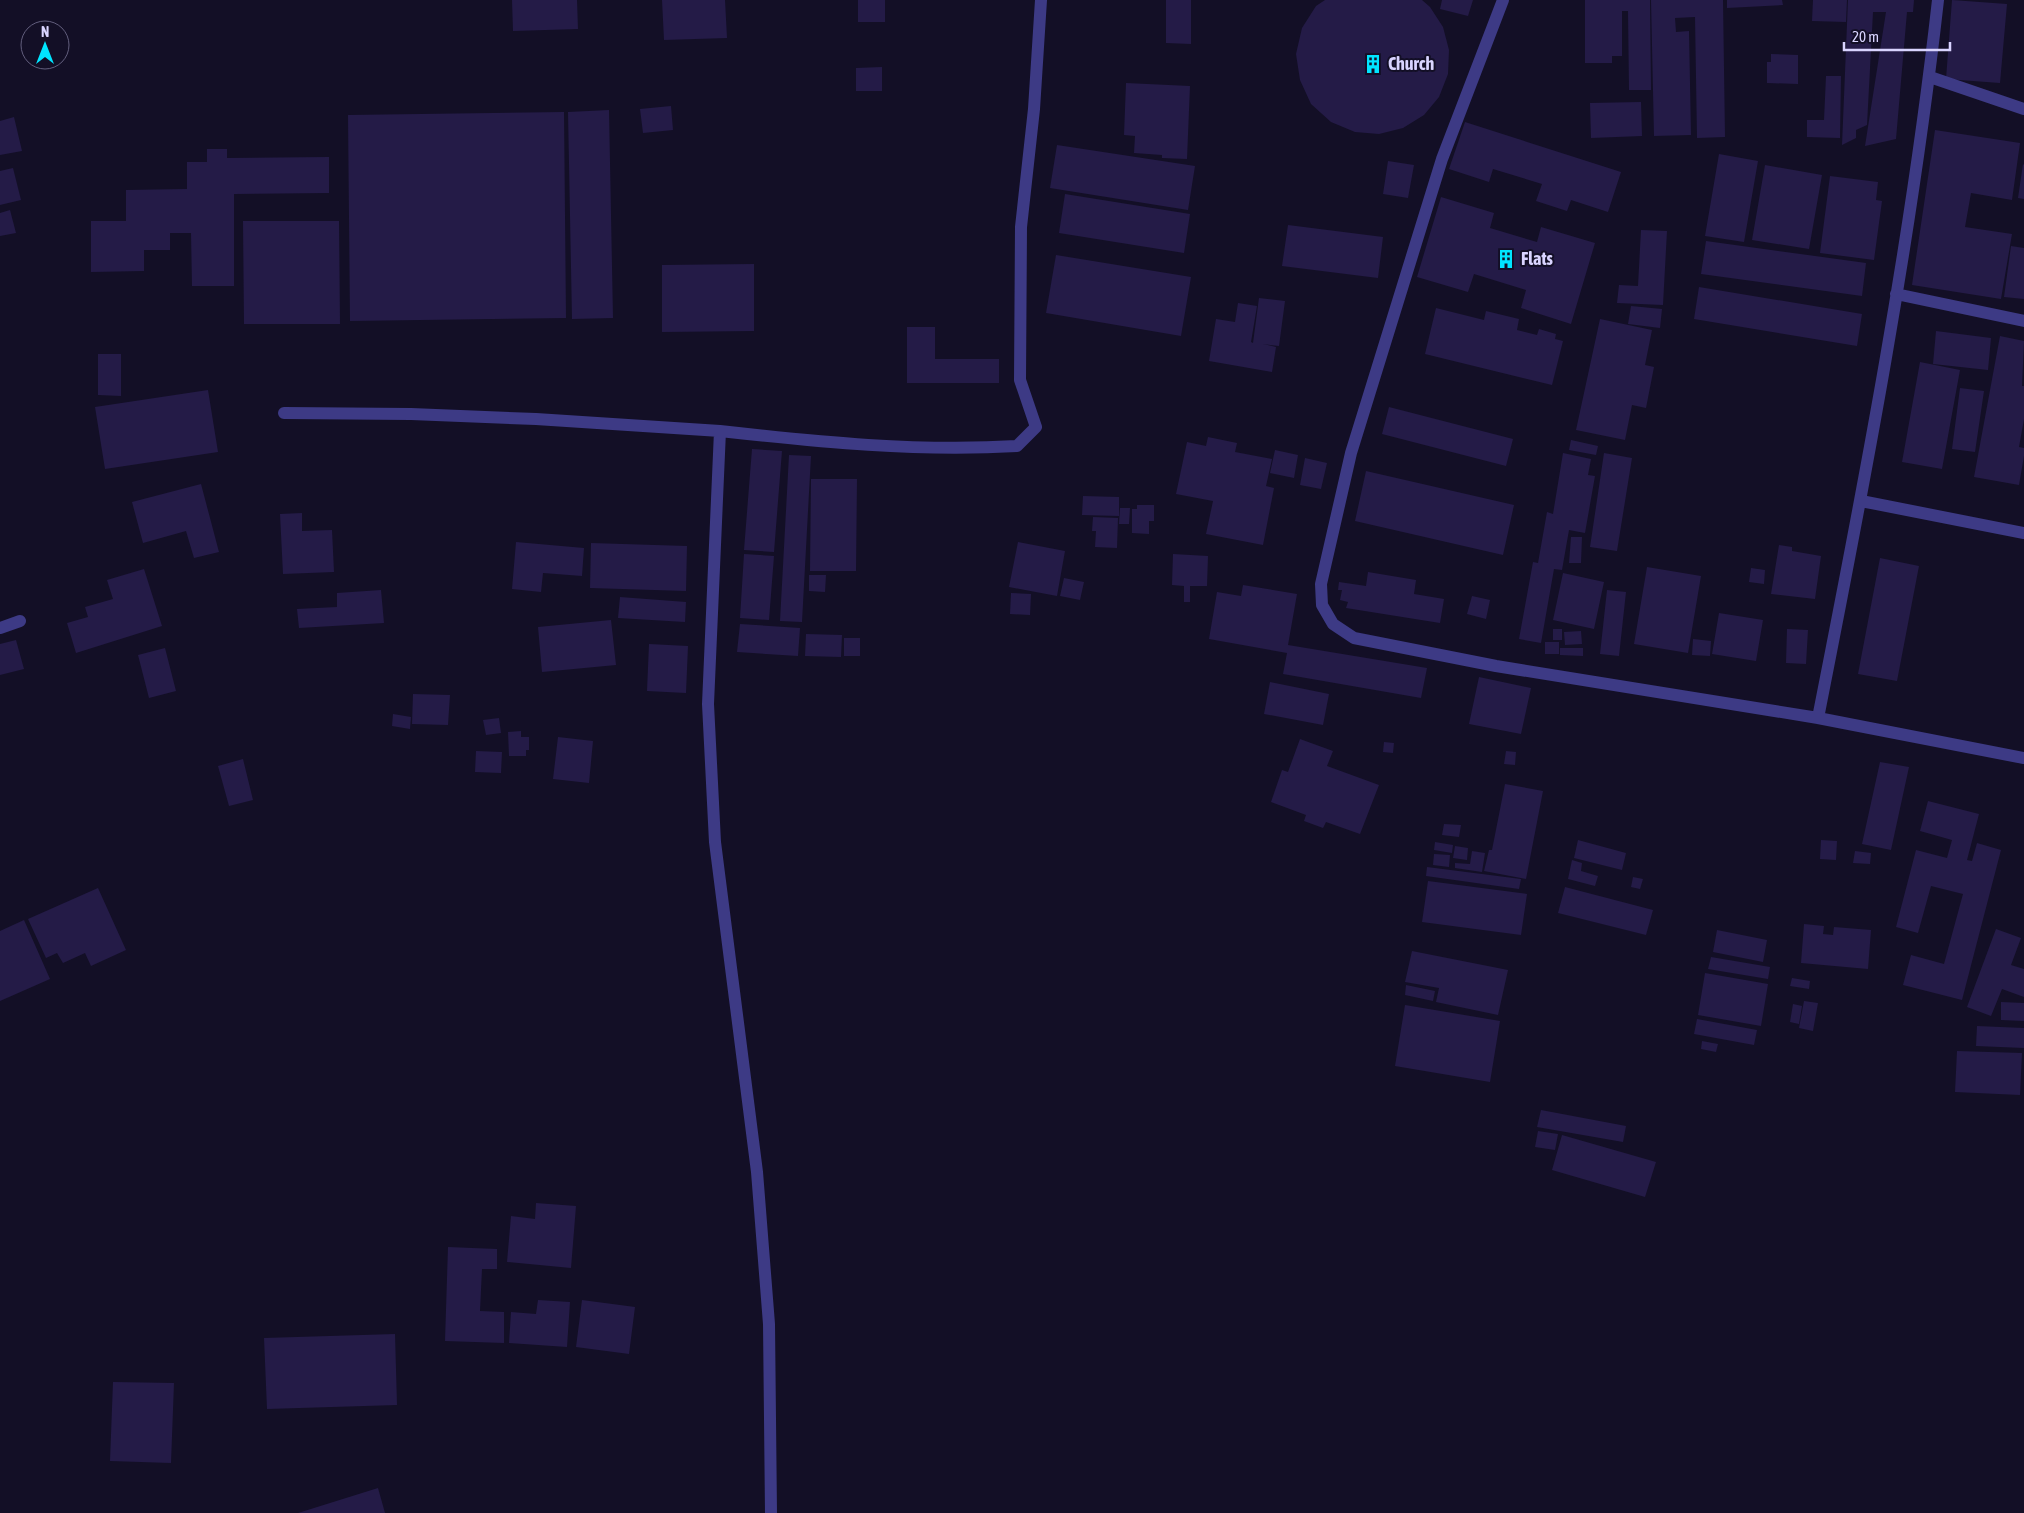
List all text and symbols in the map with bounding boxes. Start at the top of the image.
north arrow [20,20,70,70]
scale bar [1844,20,1950,52]
text: N [41,24,49,40]
text: 20 m [1852,28,1879,45]
building icon: Church [1362,53,1384,75]
place label: Church [1388,53,1434,74]
building icon: Flats [1495,248,1517,270]
place label: Flats [1521,248,1554,269]

